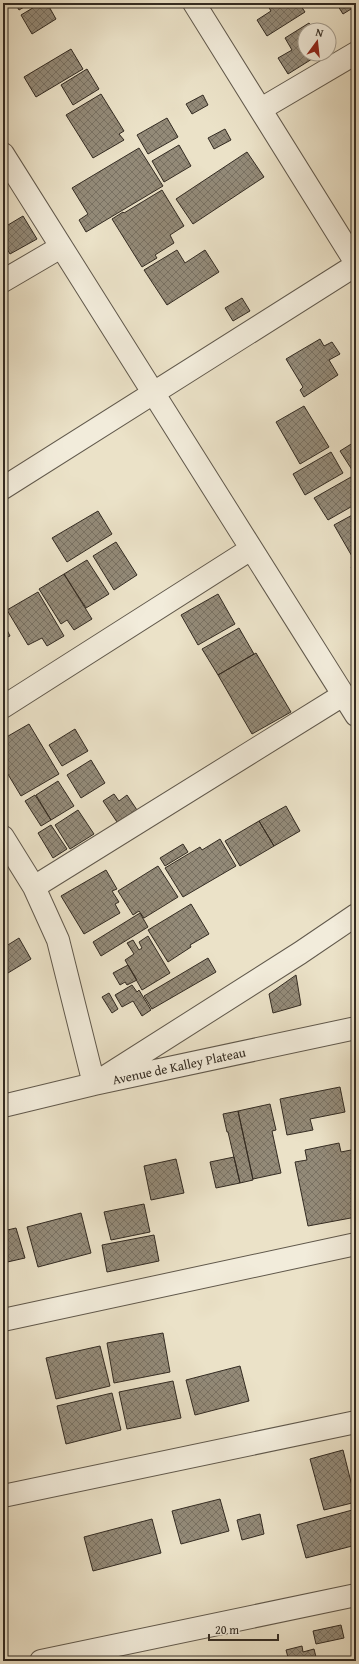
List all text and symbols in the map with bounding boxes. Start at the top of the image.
north arrow [297,22,337,62]
text: N [314,24,326,41]
street label: Avenue de Kalley Plateau [111,1043,247,1089]
scale bar [209,1616,278,1642]
text: 20 m [215,1621,239,1638]

